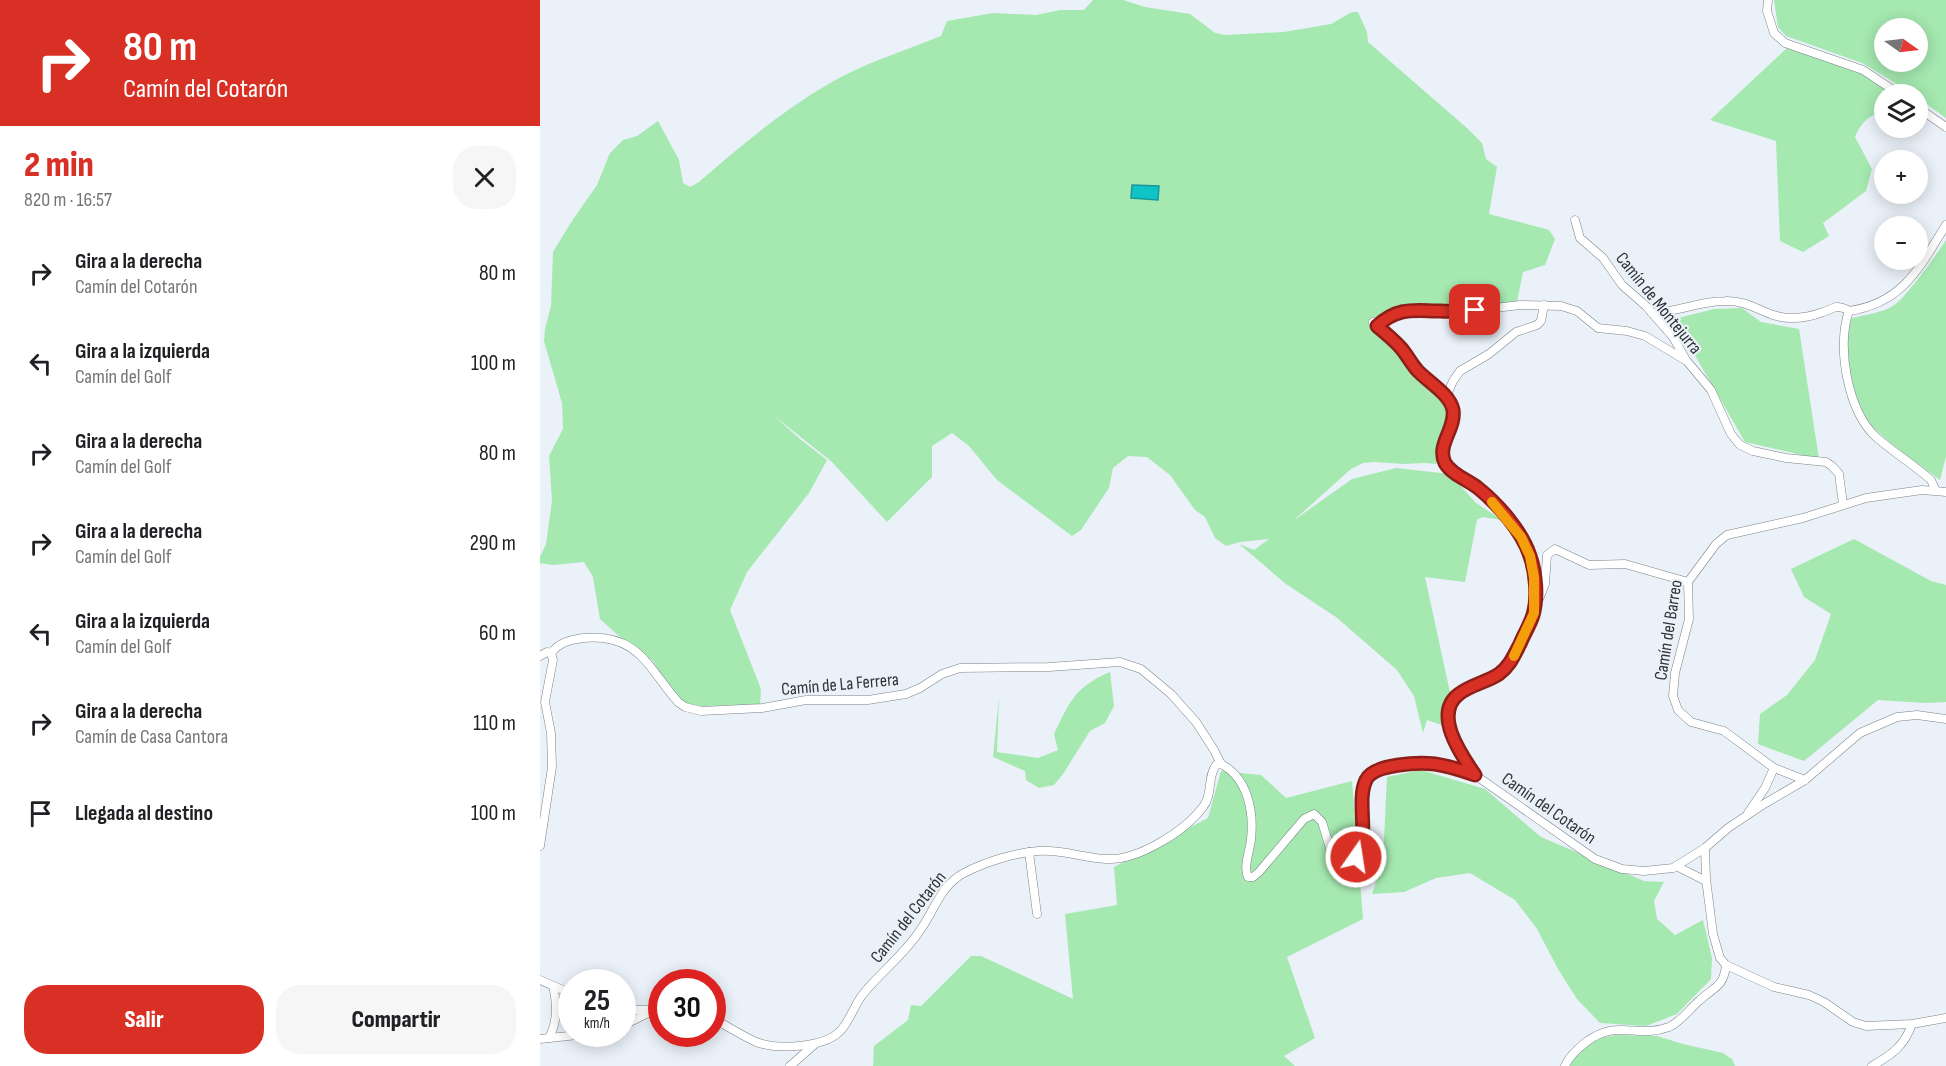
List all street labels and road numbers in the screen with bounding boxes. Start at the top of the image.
street label: Camín de Montejurra [1611,248,1706,358]
street label: Camín del Barreo [1650,578,1687,682]
street label: Camín de La Ferrera [780,669,900,700]
street label: Camín del Cotarón [1498,768,1600,849]
street label: Camín del Cotarón [866,867,951,967]

